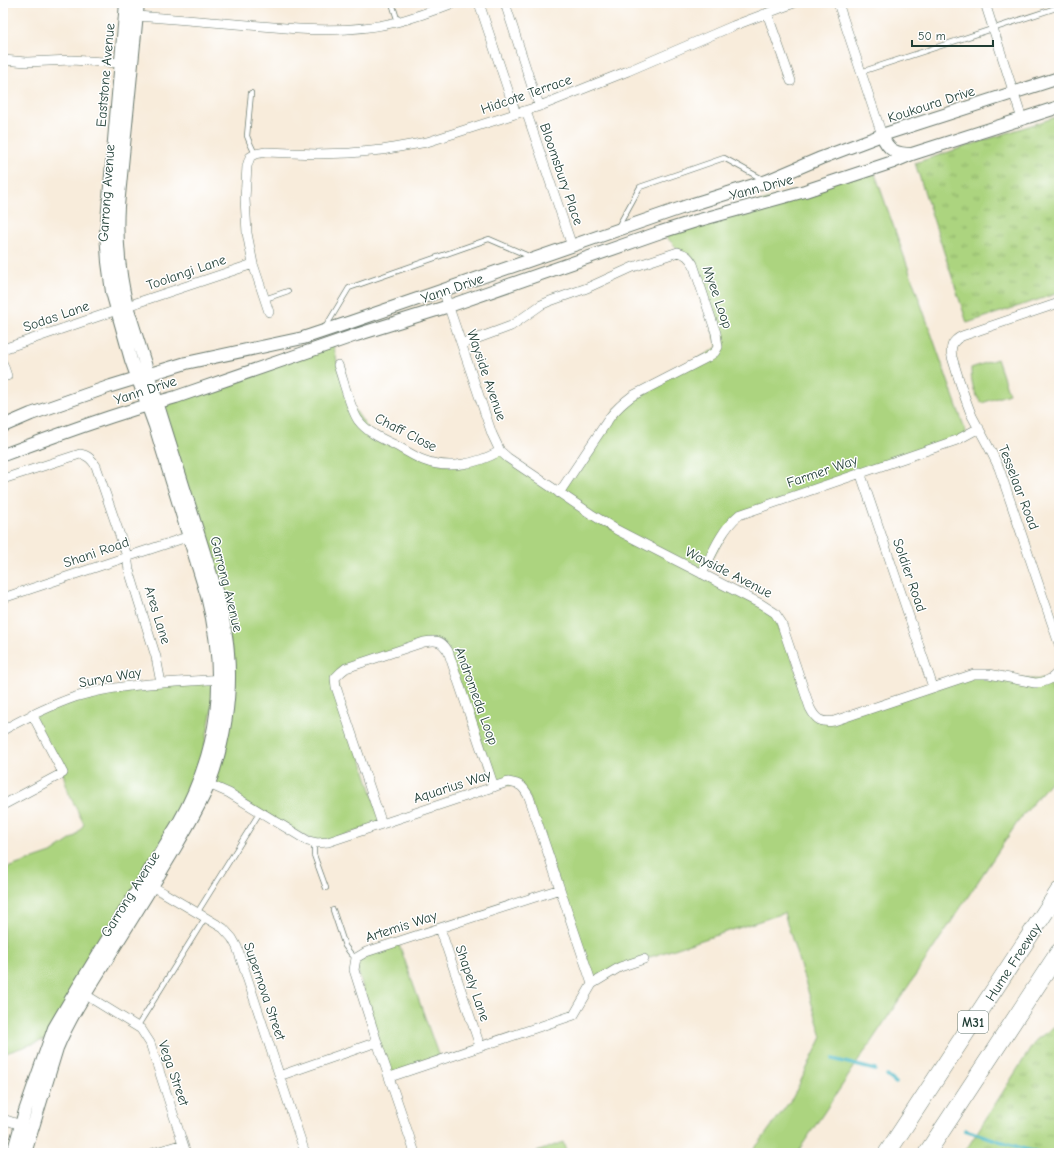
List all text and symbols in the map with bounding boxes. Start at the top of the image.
street label: Eaststone Avenue [92,22,119,128]
scale bar [912,22,993,48]
text: 50 m [918,29,946,43]
street label: Hidcote Terrace [478,71,574,118]
street label: Koukoura Drive [885,82,977,127]
street label: Bloomsbury Place [536,121,587,228]
street label: Garrong Avenue [95,144,118,243]
street label: Yann Drive [728,171,795,204]
street label: Toolangi Lane [144,251,228,294]
street label: Myee Loop [699,263,736,331]
street label: Yann Drive [419,270,486,307]
street label: Sodas Lane [21,297,92,336]
street label: Wayside Avenue [463,327,510,423]
street label: Yann Drive [112,372,179,409]
street label: Chaff Close [372,410,440,455]
street label: Tesselaar Road [995,442,1043,532]
street label: Farmer Way [785,451,860,491]
street label: Shani Road [61,533,131,572]
street label: Garrong Avenue [206,535,247,634]
street label: Soldier Road [889,536,930,614]
street label: Wayside Avenue [682,543,775,602]
street label: Ares Lane [141,584,174,646]
street label: Andromeda Loop [451,645,502,747]
street label: Surya Way [78,664,143,691]
street label: Aquarius Way [411,766,494,807]
street label: Garrong Avenue [97,848,164,940]
street label: Artemis Way [363,907,440,946]
street label: Hume Freeway [982,919,1045,1004]
street label: Supernova Street [240,940,290,1043]
street label: Shapely Lane [452,943,494,1024]
road number: M31 [958,1011,988,1033]
street label: Vega Street [154,1038,193,1109]

